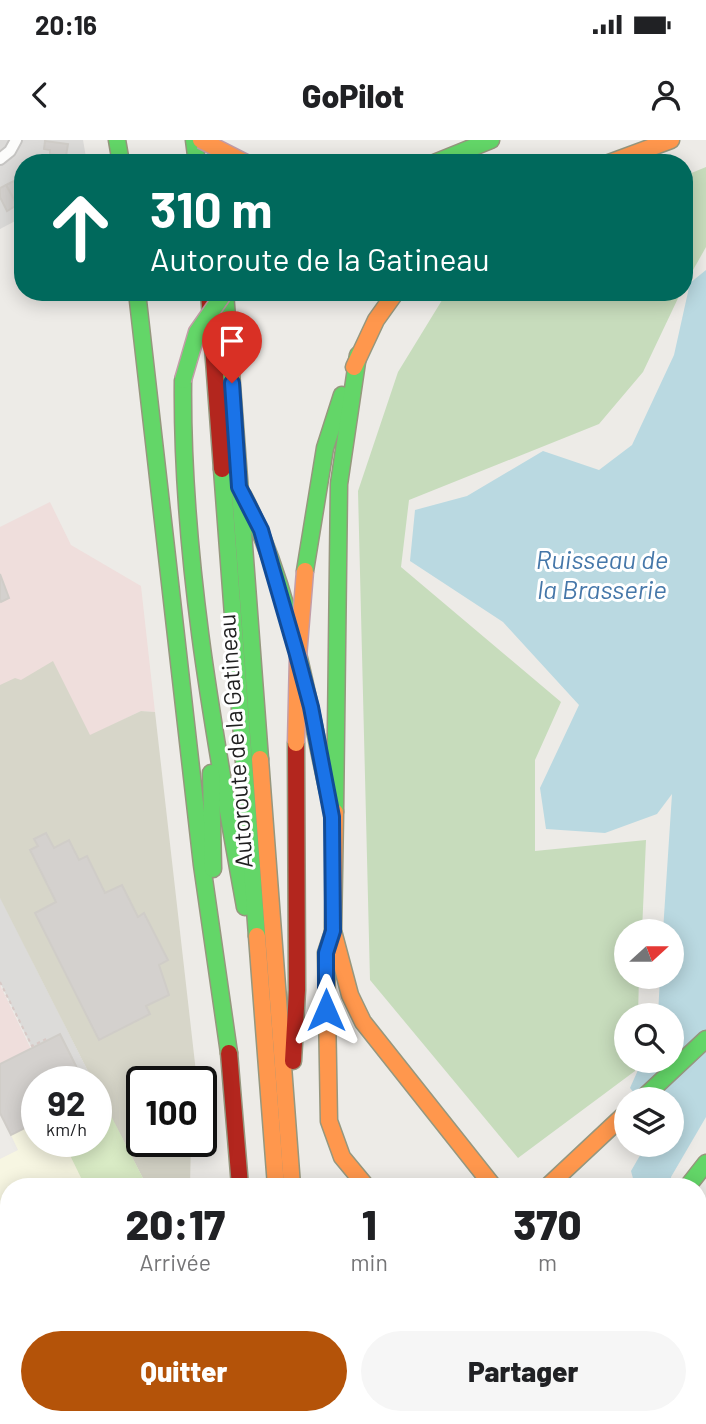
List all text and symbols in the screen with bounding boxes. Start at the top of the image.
text: 20:16 [35,9,97,40]
icon: back [21,76,59,114]
text: GoPilot [302,76,404,114]
icon: person [647,76,685,114]
text: 310 m [150,179,272,238]
icon: ahead [35,182,126,273]
text: Autoroute de la Gatineau [150,239,490,277]
pin [202,311,262,383]
icon: arrive [213,322,251,360]
water label: Ruisseau de la Brasserie [536,543,668,604]
street label: Autoroute de la Gatineau [211,613,258,869]
north arrow [614,919,684,989]
map controls [614,919,684,1157]
position arrow [289,973,363,1047]
button: search [614,1003,684,1073]
speed limit sign: 100 [126,1066,217,1157]
text: 92 [47,1081,86,1123]
button: layers [614,1087,684,1157]
text: km/h [46,1118,87,1140]
text: 20:17 [125,1198,225,1248]
text: 1 [362,1198,377,1248]
text: 370 [513,1198,582,1248]
text: Arrivée [139,1248,211,1276]
text: min [351,1248,388,1276]
text: m [538,1248,557,1276]
button: Quitter [21,1331,347,1411]
button: Partager [361,1331,686,1411]

